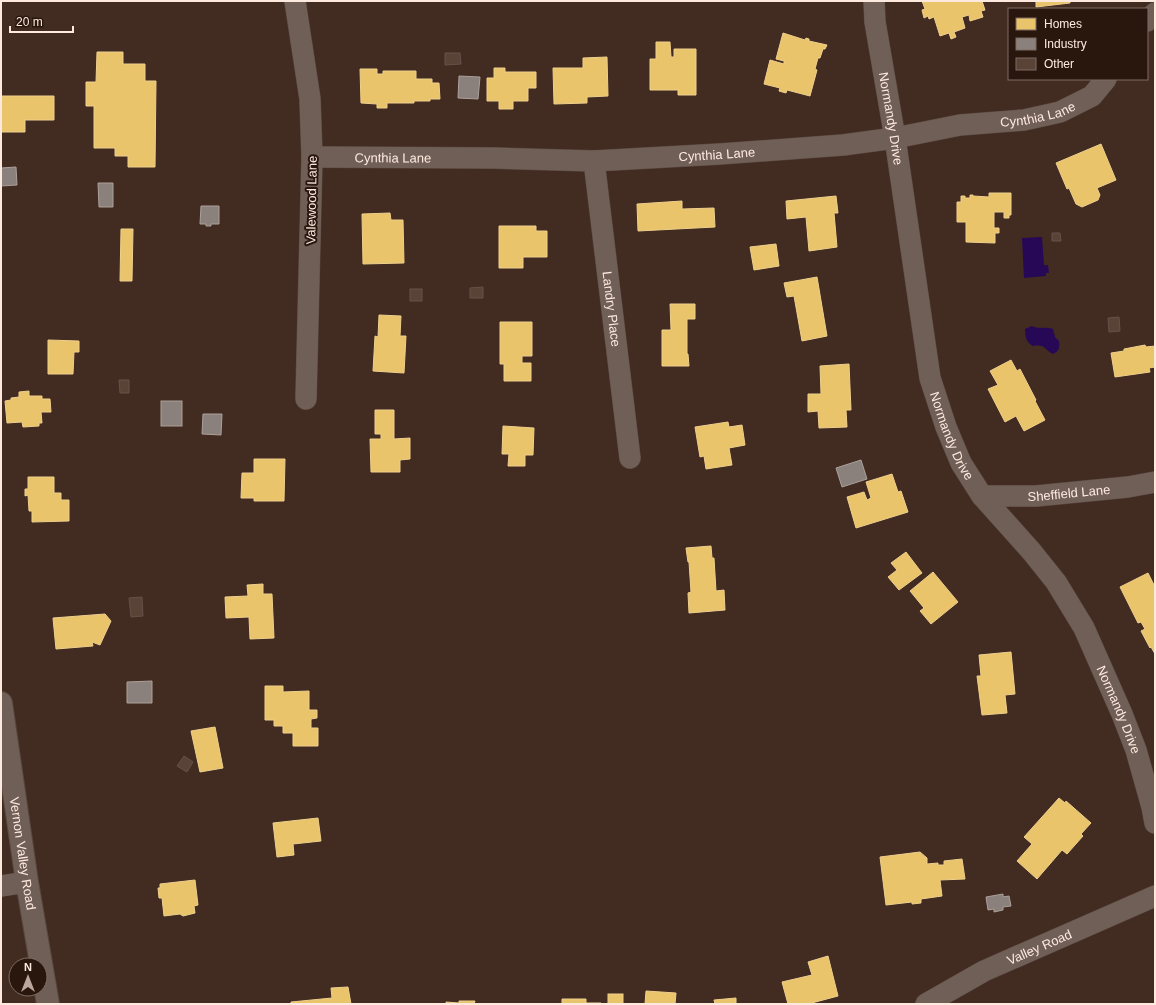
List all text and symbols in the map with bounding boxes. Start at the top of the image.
scale bar [10,8,73,34]
legend [1008,8,1148,80]
text: 20 m [16,15,43,29]
text: Homes [1044,17,1082,31]
text: Industry [1044,37,1087,51]
text: Other [1044,57,1074,71]
street label: Normandy Drive [876,71,906,166]
street label: Cynthia Lane [1000,99,1078,130]
street label: Cynthia Lane [678,144,756,164]
street label: Cynthia Lane [355,150,431,166]
street label: Valewood Lane [303,156,320,244]
street label: Landry Place [599,270,623,348]
street label: Normandy Drive [927,390,977,483]
street label: Sheffield Lane [1028,482,1111,504]
street label: Normandy Drive [1094,663,1144,756]
street label: Vernon Valley Road [7,796,39,911]
street label: Valley Road [1005,926,1074,968]
north arrow [8,957,48,997]
text: N [24,961,32,973]

